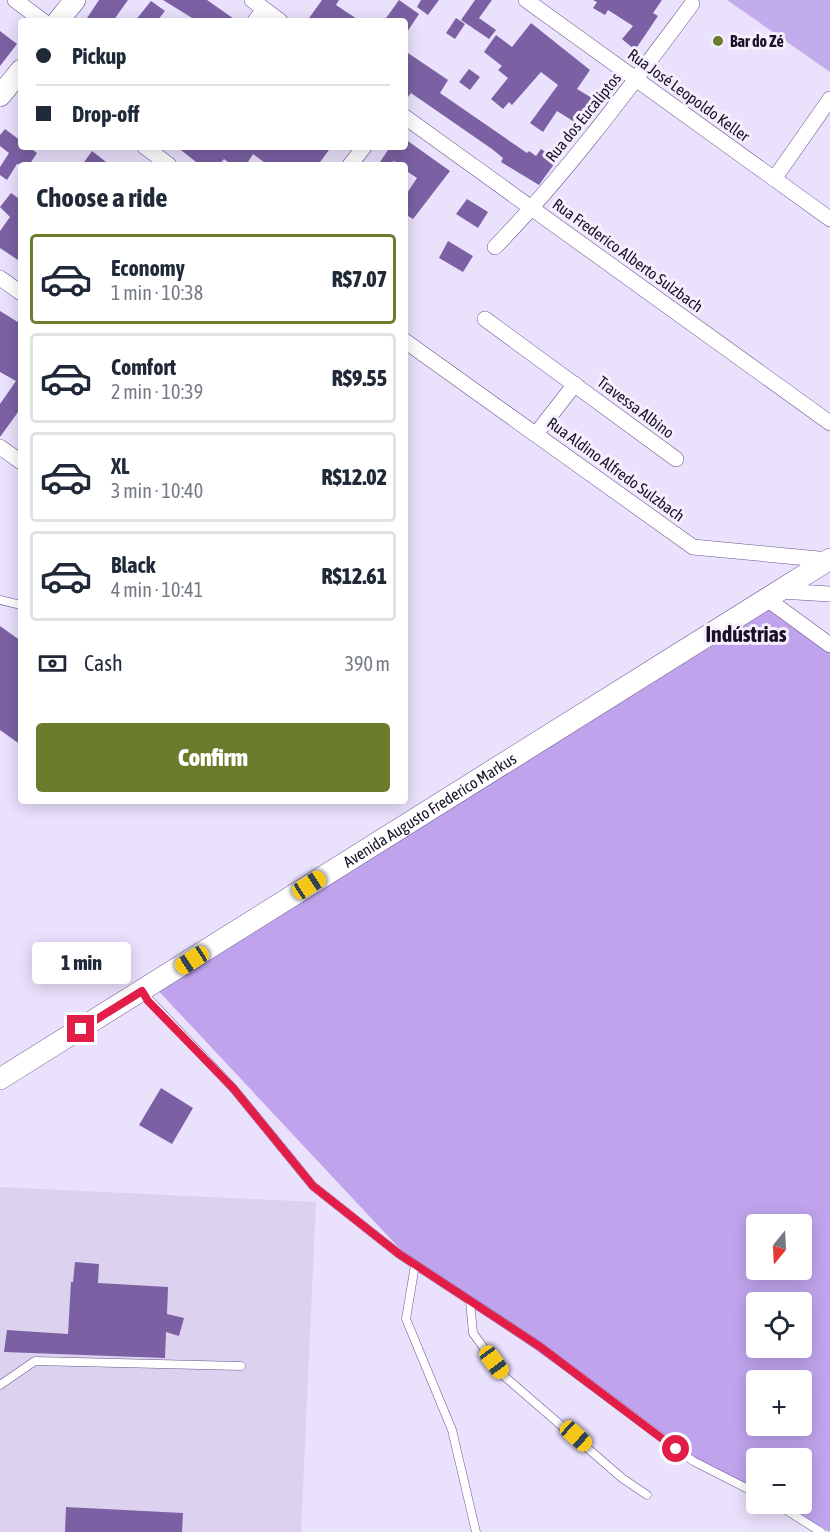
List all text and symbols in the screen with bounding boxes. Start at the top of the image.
place label: Bar do Zé [730,32,784,50]
marker: Bar do Zé [711,34,725,48]
text: Pickup [72,43,127,69]
street label: Rua José Leopoldo Keller [624,45,753,146]
street label: Rua dos Eucaliptos [542,69,625,166]
text: Drop-off [72,101,139,127]
text: Choose a ride [36,182,168,213]
street label: Rua Frederico Alberto Sulzbach [549,195,707,315]
icon: car [39,252,93,306]
text: Economy [111,255,185,281]
text: R$7.07 [332,266,387,292]
text: 1 min · 10:38 [111,281,203,304]
icon: car [39,351,93,405]
text: Comfort [111,354,176,380]
text: R$9.55 [332,365,387,391]
street label: Travessa Albino [594,372,678,442]
text: 2 min · 10:39 [111,380,203,403]
street label: Rua Aldino Alfredo Sulzbach [544,413,688,525]
icon: car [39,450,93,504]
text: XL [111,453,129,479]
text: R$12.02 [321,464,387,490]
text: 3 min · 10:40 [111,479,203,502]
icon: car [39,549,93,603]
text: Black [111,552,155,578]
text: R$12.61 [321,563,387,589]
text: 4 min · 10:41 [111,578,203,601]
district label: Indústrias [706,621,787,647]
icon: cash [36,647,69,680]
text: Cash [84,650,123,676]
text: 390 m [345,652,390,675]
button: Confirm [36,723,390,792]
street label: Avenida Augusto Frederico Markus [340,749,520,871]
car [289,868,329,902]
callout: 1 min [32,942,130,984]
car [172,943,212,977]
text: 1 min [61,951,102,974]
route end [67,1015,94,1042]
north arrow [746,1214,812,1280]
map controls [746,1214,812,1514]
button: locate [746,1292,812,1358]
car [476,1342,512,1382]
button: + [746,1370,812,1436]
car [557,1417,595,1455]
route start [662,1435,689,1462]
button: − [746,1448,812,1514]

